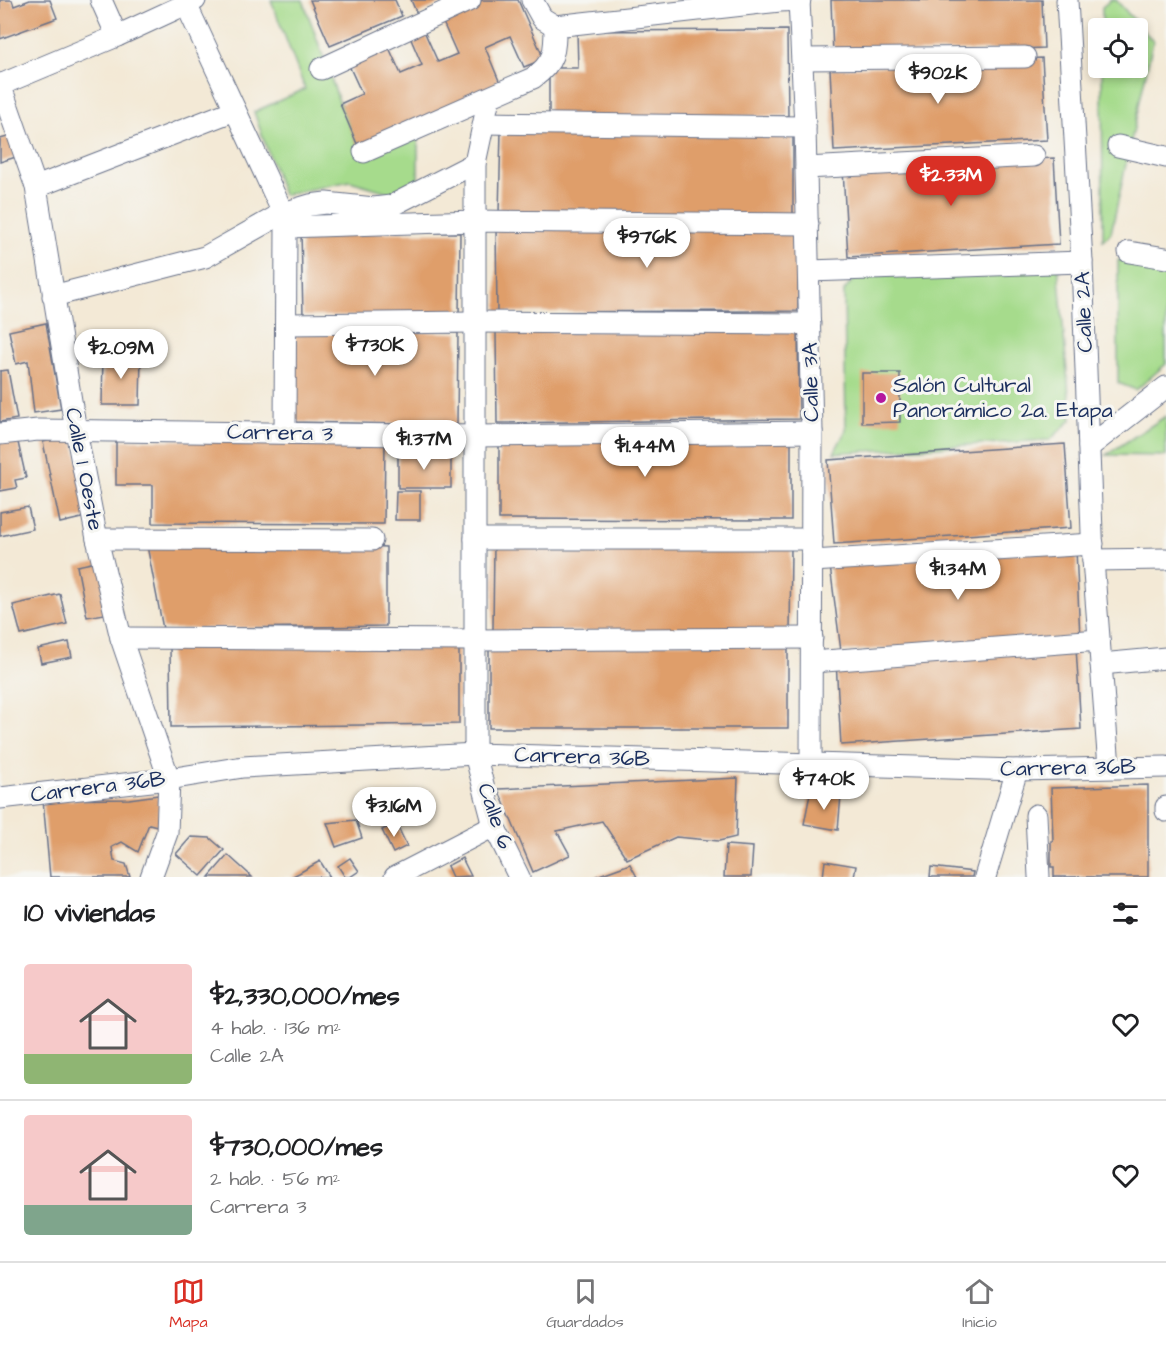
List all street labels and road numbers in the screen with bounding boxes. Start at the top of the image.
street label: Calle 2A [1067,271,1101,353]
street label: Calle 3A [795,342,827,422]
street label: Calle 1 Oeste [57,405,111,533]
street label: Carrera 3 [227,417,333,449]
street label: Carrera 36B [514,739,651,775]
street label: Carrera 36B [1000,751,1136,785]
street label: Carrera 36B [29,763,168,811]
street label: Calle 6 [469,779,521,853]

